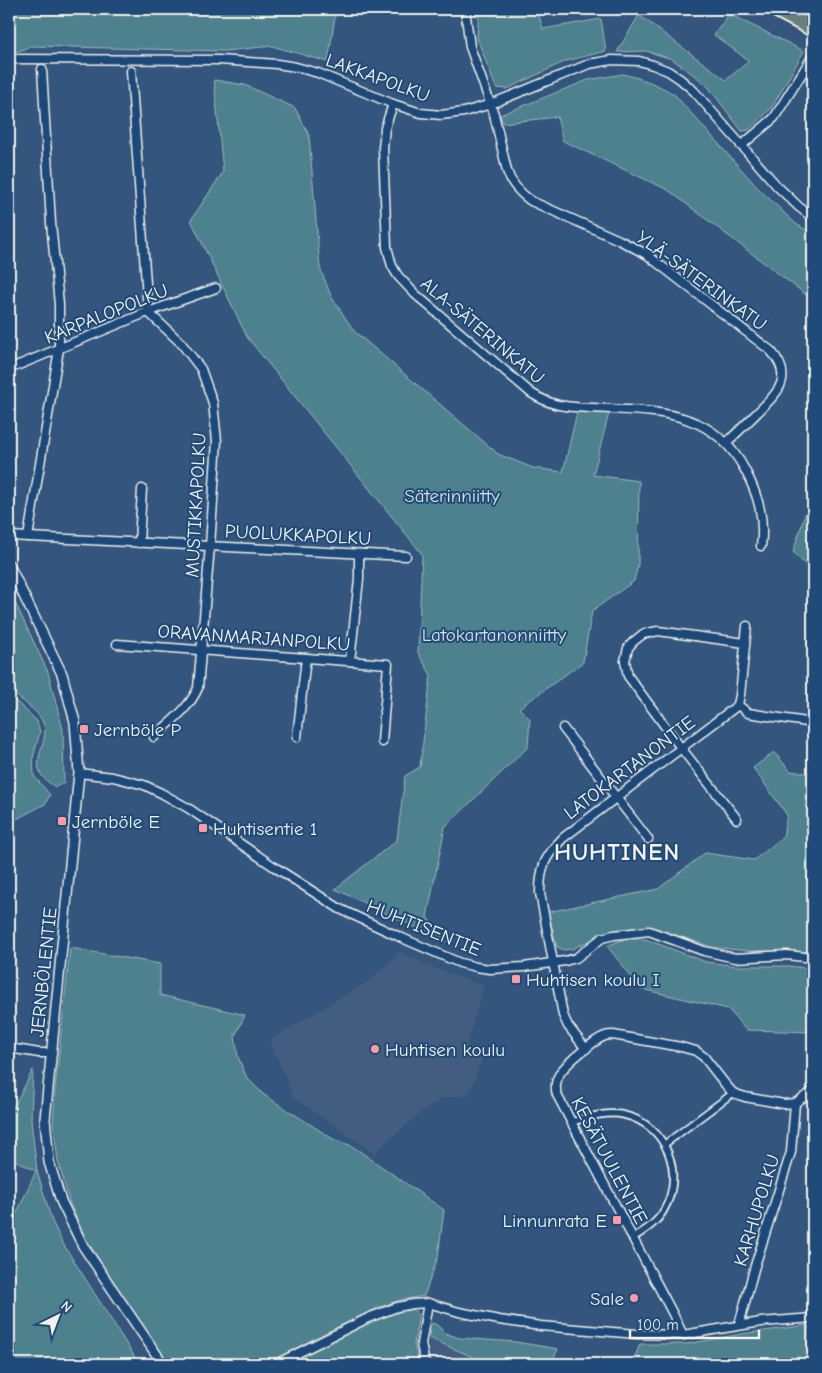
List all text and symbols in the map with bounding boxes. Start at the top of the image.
street label: LAKKAPOLKU [323,49,433,107]
street label: YLÄ-SÄTERINKATU [632,226,771,335]
street label: ALA-SÄTERINKATU [416,273,549,389]
street label: KARPALOPOLKU [41,279,171,349]
street label: MUSTIKKAPOLKU [181,432,211,578]
park label: Säterinniitty [404,485,500,507]
street label: PUOLUKKAPOLKU [224,520,372,550]
street label: ORAVANMARJANPOLKU [157,620,351,656]
park label: Latokartanonniitty [422,624,567,646]
street label: LATOKARTANONTIE [560,711,700,824]
place label: Jernböle P [94,719,181,741]
marker: Jernböle P [78,723,90,735]
place label: Jernböle E [72,811,160,833]
marker: Jernböle E [56,815,68,827]
place label: Huhtisentie 1 [213,818,317,840]
marker: Huhtisentie 1 [197,822,209,834]
district label: HUHTINEN [554,838,680,866]
street label: HUHTISENTIE [363,895,484,961]
street label: JERNBÖLENTIE [26,906,62,1038]
place label: Huhtisen koulu I [526,969,660,991]
marker: Huhtisen koulu I [510,973,522,985]
place label: Huhtisen koulu [385,1039,505,1061]
marker: Huhtisen koulu [369,1043,381,1055]
street label: KESÄTUULENTIE [566,1093,652,1228]
street label: KARHUPOLKU [729,1152,784,1269]
place label: Linnunrata E [502,1210,607,1232]
marker: Linnunrata E [611,1214,623,1226]
place label: Sale [590,1288,624,1310]
north arrow [32,1290,82,1340]
marker: Sale [628,1292,640,1304]
text: N [57,1297,75,1316]
scale bar [630,1308,758,1340]
text: 100 m [637,1316,679,1334]

